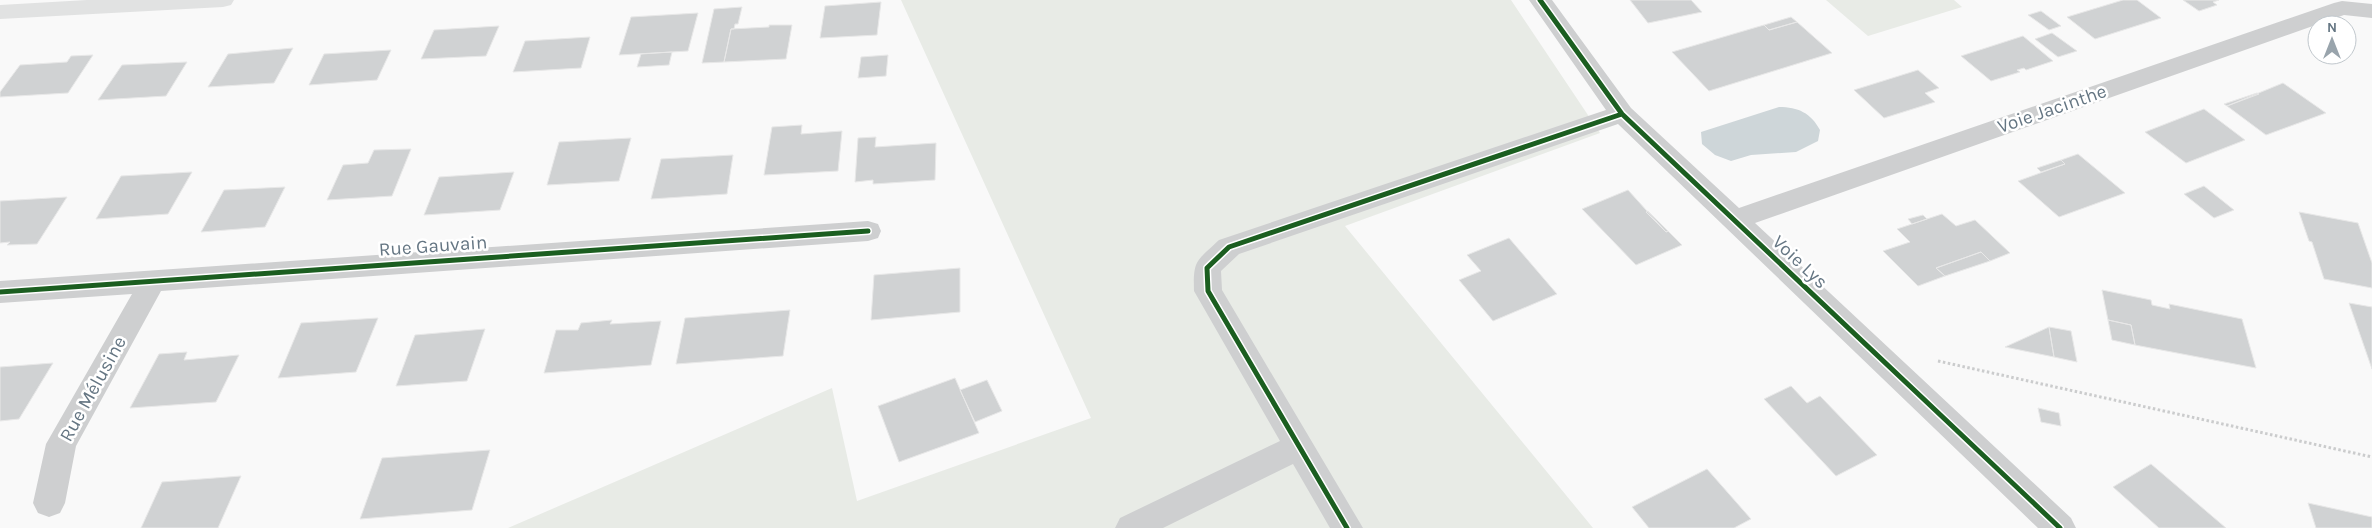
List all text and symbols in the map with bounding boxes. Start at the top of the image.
north arrow [2307,15,2357,65]
text: N [2327,19,2337,36]
street label: Voie Jacinthe [1995,80,2109,138]
street label: Rue Gauvain [378,231,488,261]
street label: Voie Lys [1768,231,1832,293]
street label: Rue Mélusine [55,333,131,445]

